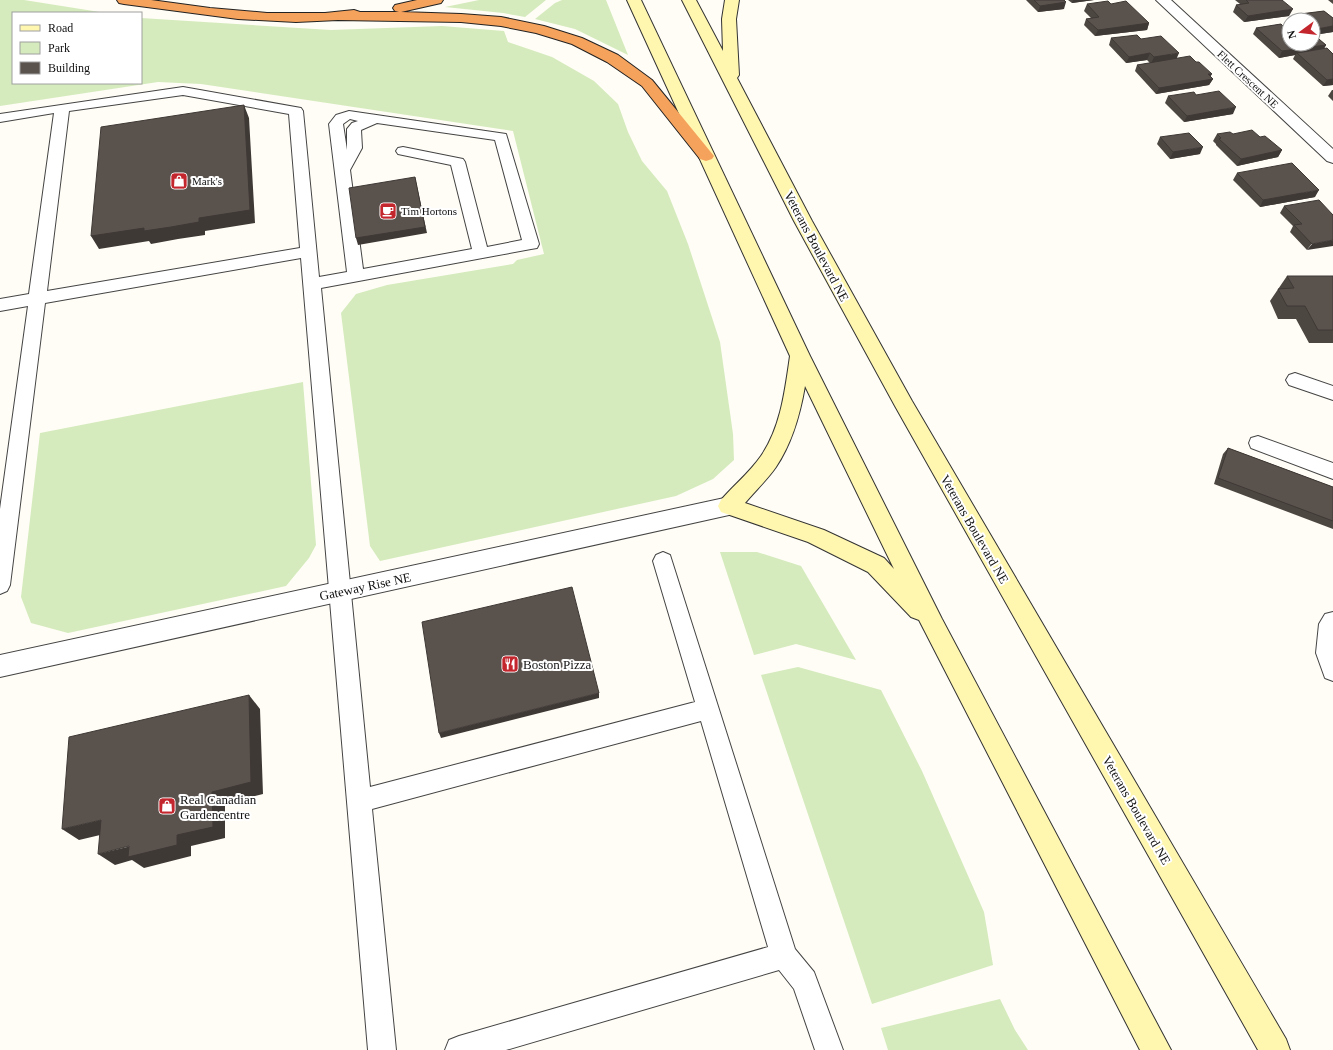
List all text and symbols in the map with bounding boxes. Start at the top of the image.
legend [12,12,142,84]
north arrow [1281,12,1321,52]
text: Road [48,21,73,35]
text: N [1285,29,1298,40]
text: Park [48,41,70,55]
street label: Flett Crescent NE [1215,48,1281,110]
text: Building [48,61,90,75]
shop icon: Mark's [169,171,189,191]
place label: Mark's [192,175,222,187]
street label: Veterans Boulevard NE [781,189,852,304]
cafe icon: Tim Hortons [378,201,398,221]
place label: Tim Hortons [401,205,457,217]
street label: Veterans Boulevard NE [937,472,1012,586]
street label: Gateway Rise NE [318,569,412,604]
restaurant icon: Boston Pizza [500,654,520,674]
place label: Boston Pizza [523,657,591,672]
street label: Veterans Boulevard NE [1099,753,1174,867]
place label: Real Canadian Gardencentre [180,792,257,822]
shop icon: Real Canadian Gardencentre [157,796,177,816]

